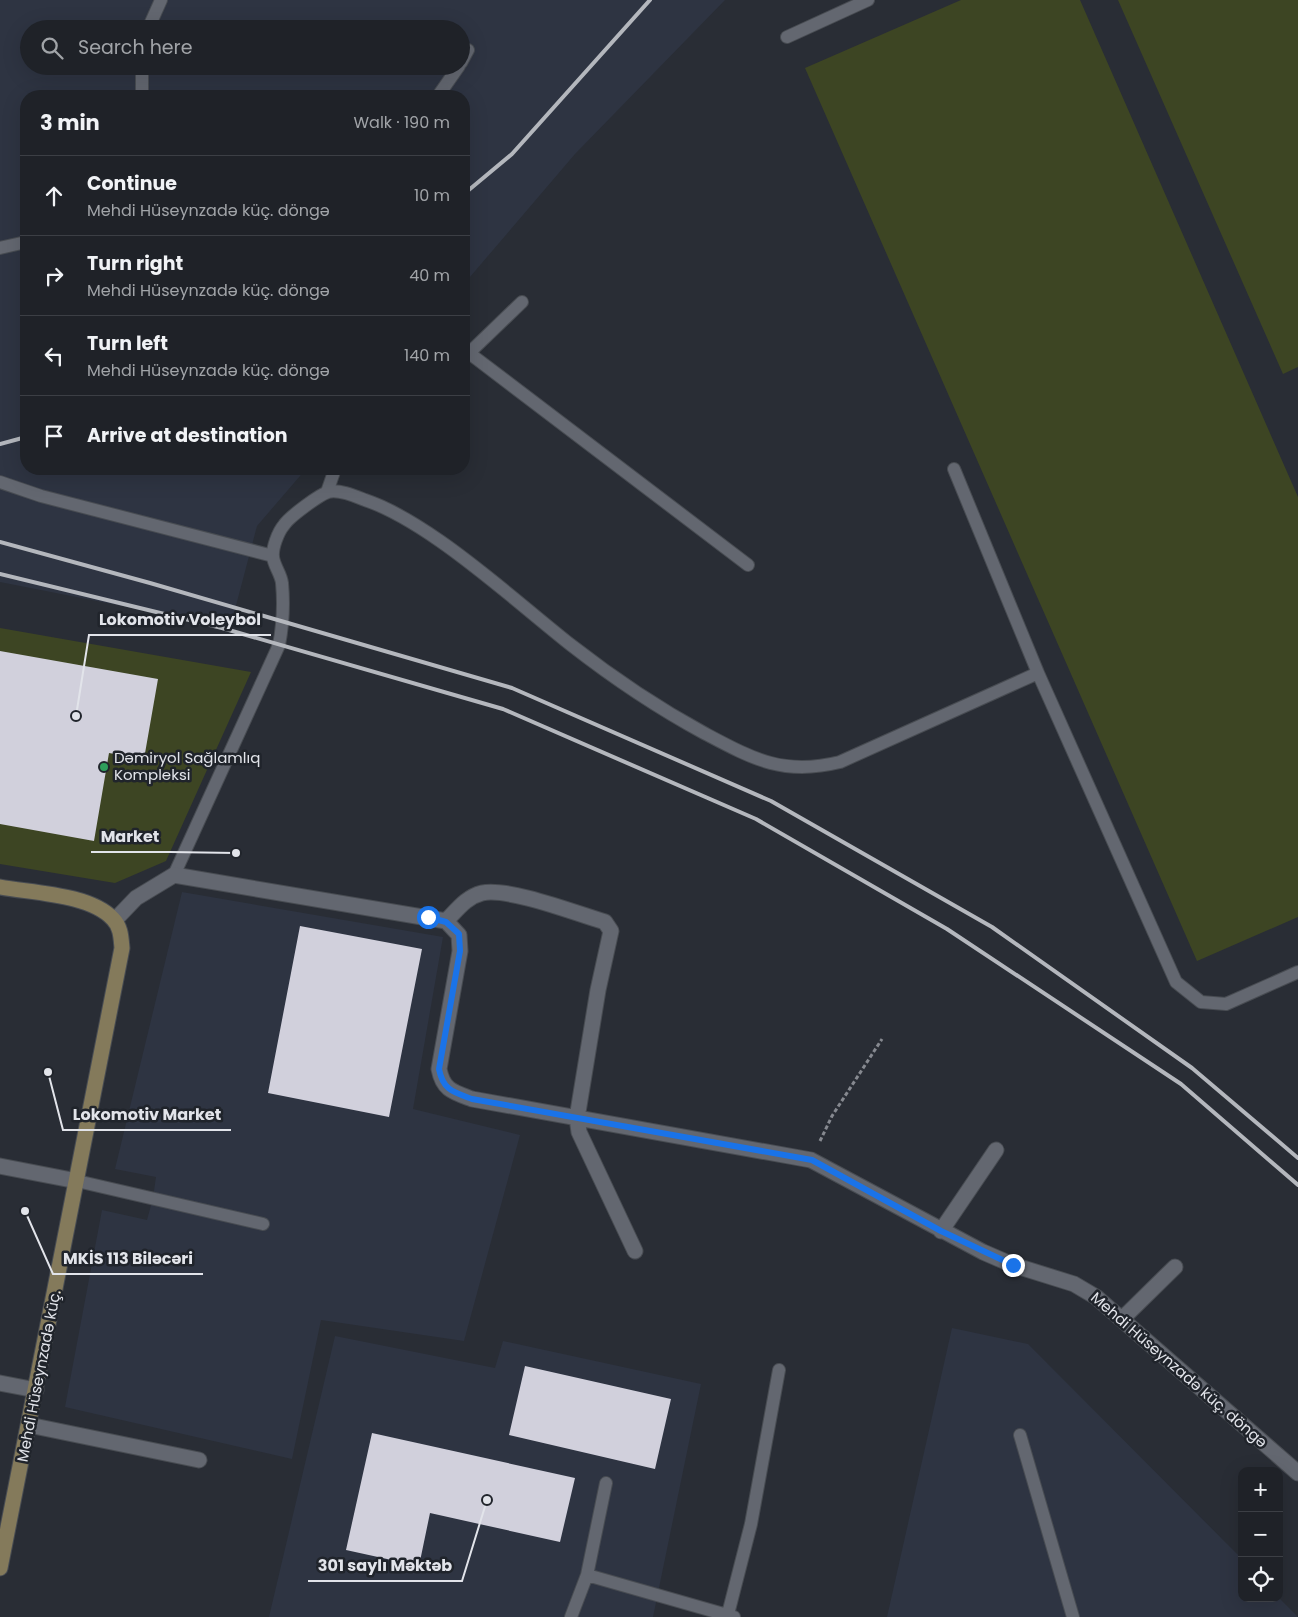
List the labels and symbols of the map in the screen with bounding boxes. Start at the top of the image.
callout: Lokomotiv Voleybol [89,604,271,635]
text: Lokomotiv Voleybol [99,608,261,631]
place label: Dəmiryol Sağlamlıq Kompleksi [114,747,260,785]
marker: Dəmiryol Sağlamlıq Kompleksi [98,761,110,773]
callout: Market [91,821,170,852]
text: Market [101,825,159,848]
route start [417,906,440,929]
callout: Lokomotiv Market [63,1099,231,1130]
text: Lokomotiv Market [73,1103,221,1126]
callout: MKİS 113 Biləcəri [53,1243,203,1274]
text: MKİS 113 Biləcəri [63,1247,193,1270]
route end [1002,1254,1025,1277]
street label: Mehdi Hüseynzadə küç. döngə [1087,1287,1272,1452]
street label: Mehdi Hüseynzadə küç. [12,1288,65,1464]
callout: 301 saylı Məktəb [308,1550,462,1581]
text: 301 saylı Məktəb [318,1554,452,1577]

